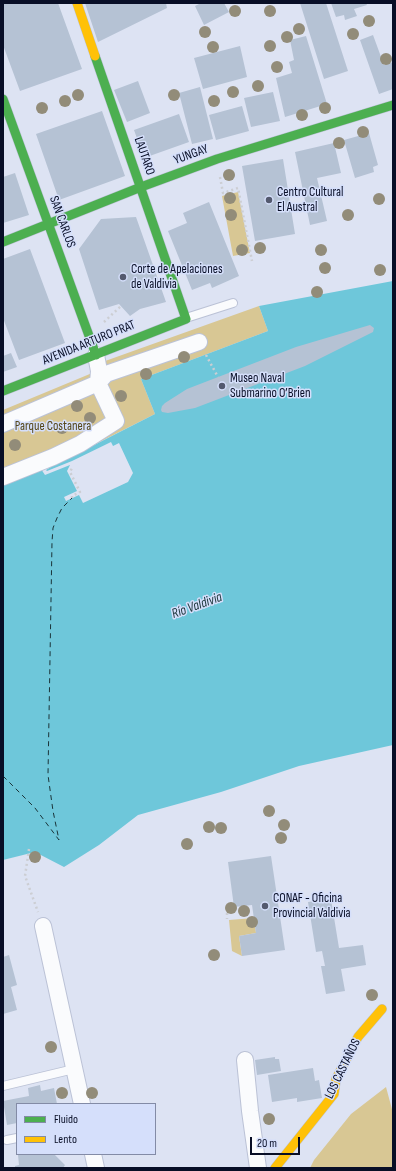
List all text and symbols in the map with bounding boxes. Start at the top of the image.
street label: LAUTARO [130,135,158,177]
street label: YUNGAY [172,142,210,168]
place label: Centro Cultural El Austral [277,185,343,216]
street label: SAN CARLOS [45,194,79,250]
marker: Centro Cultural El Austral [264,195,274,205]
place label: Corte de Apelaciones de Valdivia [131,262,223,293]
marker: Corte de Apelaciones de Valdivia [118,272,128,282]
street label: AVENIDA ARTURO PRAT [40,317,138,369]
place label: Museo Naval Submarino O’Brien [230,371,310,402]
marker: Museo Naval Submarino O’Brien [217,381,227,391]
park label: Parque Costanera [15,419,91,435]
water label: Río Valdivia [169,589,225,623]
place label: CONAF - Oficina Provincial Valdivia [273,891,351,922]
marker: CONAF - Oficina Provincial Valdivia [260,901,270,911]
street label: LOS CASTAÑOS [322,1036,364,1102]
legend [16,1103,156,1155]
text: Fluido [54,1112,78,1127]
scale bar [252,1129,302,1155]
text: Lento [54,1132,77,1147]
text: 20 m [257,1136,277,1151]

